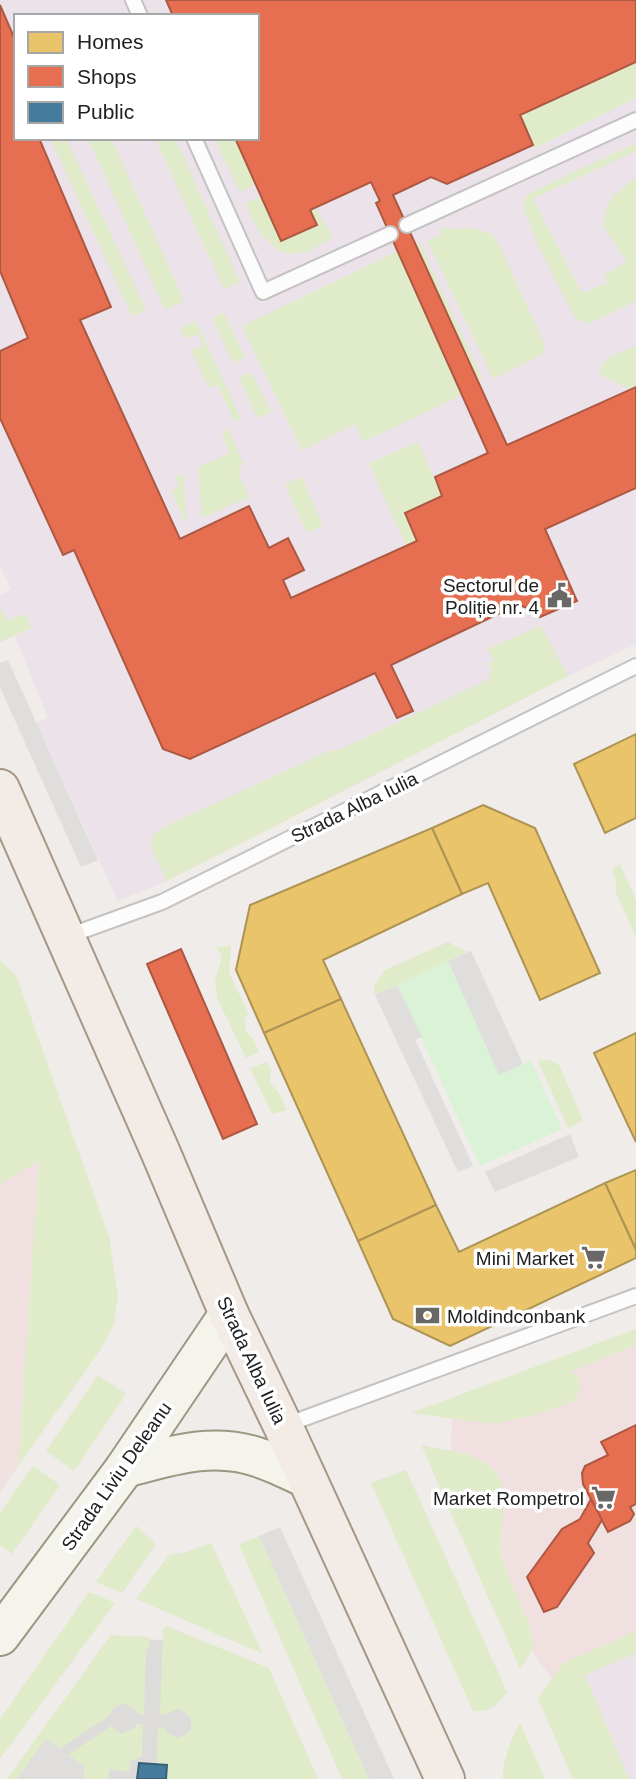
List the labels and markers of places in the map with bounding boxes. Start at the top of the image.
place label: Sectorul de Poliție nr. 4 [443,575,539,618]
public building icon: Sectorul de Poliție nr. 4 [545,582,573,610]
supermarket icon: Mini Market [580,1244,608,1272]
place label: Mini Market [476,1248,575,1269]
bank icon: Moldindconbank [413,1302,441,1330]
place label: Moldindconbank [447,1306,586,1327]
supermarket icon: Market Rompetrol [590,1484,618,1512]
place label: Market Rompetrol [433,1488,584,1509]

